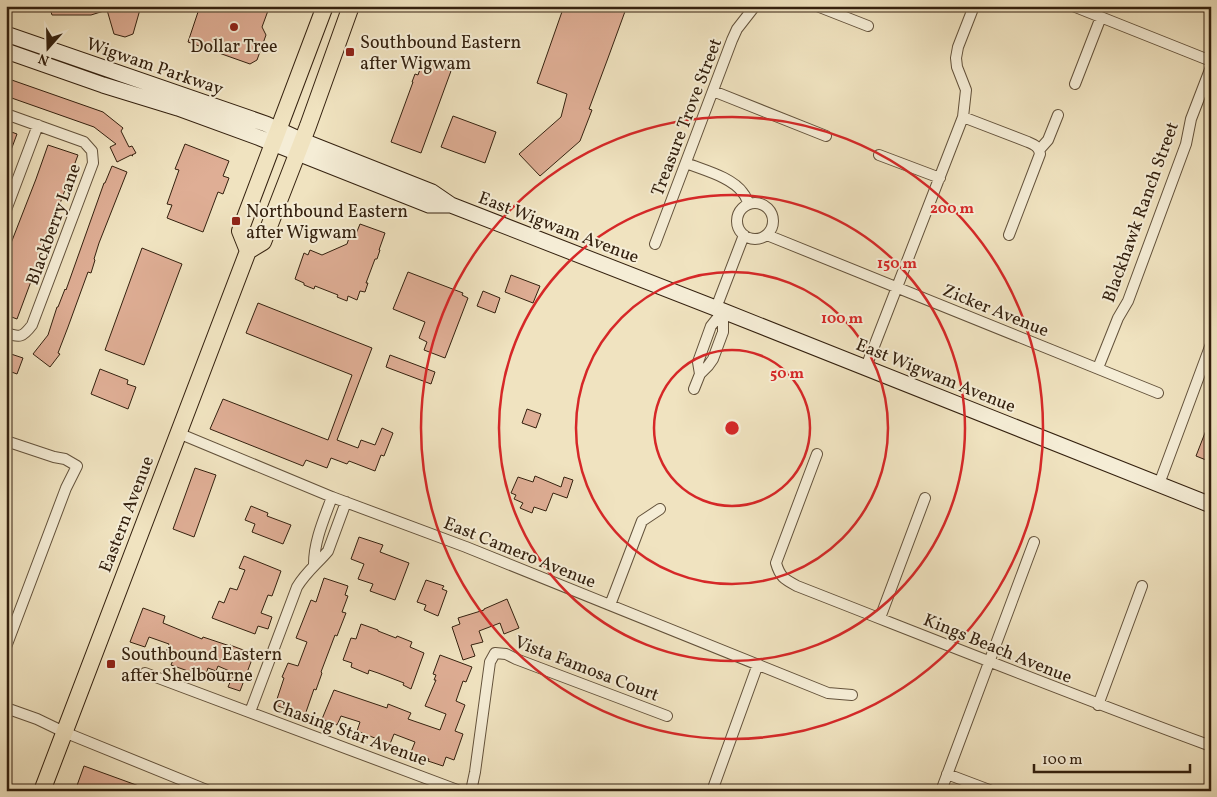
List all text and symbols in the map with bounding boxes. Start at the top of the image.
marker: Dollar Tree [228,21,240,33]
north arrow [22,22,72,72]
place label: Southbound Eastern after Wigwam [360,31,521,77]
street label: Wigwam Parkway [83,32,227,103]
place label: Dollar Tree [190,35,278,60]
street label: Treasure Trove Street [646,35,729,200]
marker: Southbound Eastern after Wigwam [344,46,356,58]
text: N [36,48,52,69]
street label: Blackhawk Ranch Street [1097,119,1186,306]
street label: Blackberry Lane [21,160,88,289]
street label: East Wigwam Avenue [474,186,642,271]
text: 200 m [930,199,974,220]
place label: Northbound Eastern after Wigwam [246,200,408,246]
marker: Northbound Eastern after Wigwam [230,215,242,227]
text: 150 m [877,254,917,275]
street label: Zicker Avenue [939,279,1052,344]
text: 100 m [821,309,864,330]
street label: East Wigwam Avenue [852,333,1019,420]
text: 50 m [770,364,804,385]
centre of rings [723,419,741,437]
street label: Eastern Avenue [94,453,161,576]
street label: East Camero Avenue [440,511,599,595]
street label: Kings Beach Avenue [919,608,1076,691]
street label: Vista Famosa Court [511,630,662,708]
place label: Southbound Eastern after Shelbourne [121,643,282,689]
marker: Southbound Eastern after Shelbourne [105,658,117,670]
street label: Chasing Star Avenue [268,694,431,773]
scale bar [1034,742,1191,774]
text: 100 m [1042,750,1082,771]

